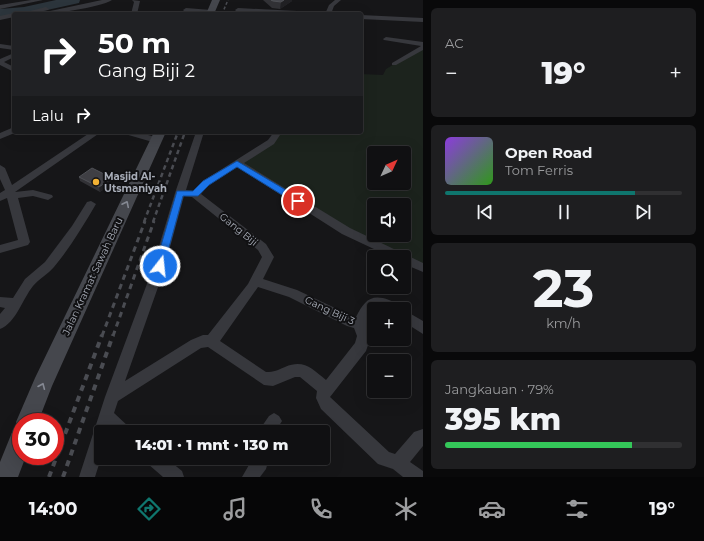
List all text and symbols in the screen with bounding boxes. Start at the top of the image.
text: 50 m [98,26,171,60]
icon: right [32,28,84,80]
text: AC [445,35,463,51]
text: 19° [541,55,586,92]
text: Gang Biji 2 [98,60,195,82]
text: − [445,60,458,87]
text: + [669,60,682,87]
icon: right [72,104,94,126]
text: Lalu [32,106,64,125]
text: Open Road [505,143,593,162]
north arrow [367,146,411,190]
map controls [367,146,411,398]
text: Tom Ferris [505,162,573,178]
place label: Masjid Al- Utsmaniyah [104,170,167,195]
marker: Masjid Al- Utsmaniyah [91,177,101,187]
pin [281,184,315,218]
icon: arrive [287,190,309,212]
button: sound [367,198,411,242]
one-way arrow [121,201,129,209]
icon: previous [474,201,496,223]
icon: pause [553,201,575,223]
icon: next [632,201,654,223]
street label: Gang Biji [217,210,260,249]
street label: Jalan Kramat Sawah Baru [59,215,126,338]
position arrow [139,245,181,287]
button: search [367,250,411,294]
text: 23 [533,257,594,320]
street label: Gang Biji 3 [303,293,357,328]
button: + [367,302,411,346]
text: km/h [546,315,581,331]
button: − [367,354,411,398]
text: Jangkauan · 79% [445,381,554,397]
one-way arrow [37,382,45,389]
text: 395 km [445,401,561,438]
speed limit sign: 30 [12,413,64,465]
text: 14:01 · 1 mnt · 130 m [135,435,289,454]
icon: directions [135,495,163,523]
icon: music [221,495,249,523]
icon: phone [307,495,335,523]
icon: climate [392,495,420,523]
icon: car [478,495,506,523]
icon: filters [563,495,591,523]
text: 14:00 [29,498,78,520]
text: 19° [649,498,675,520]

